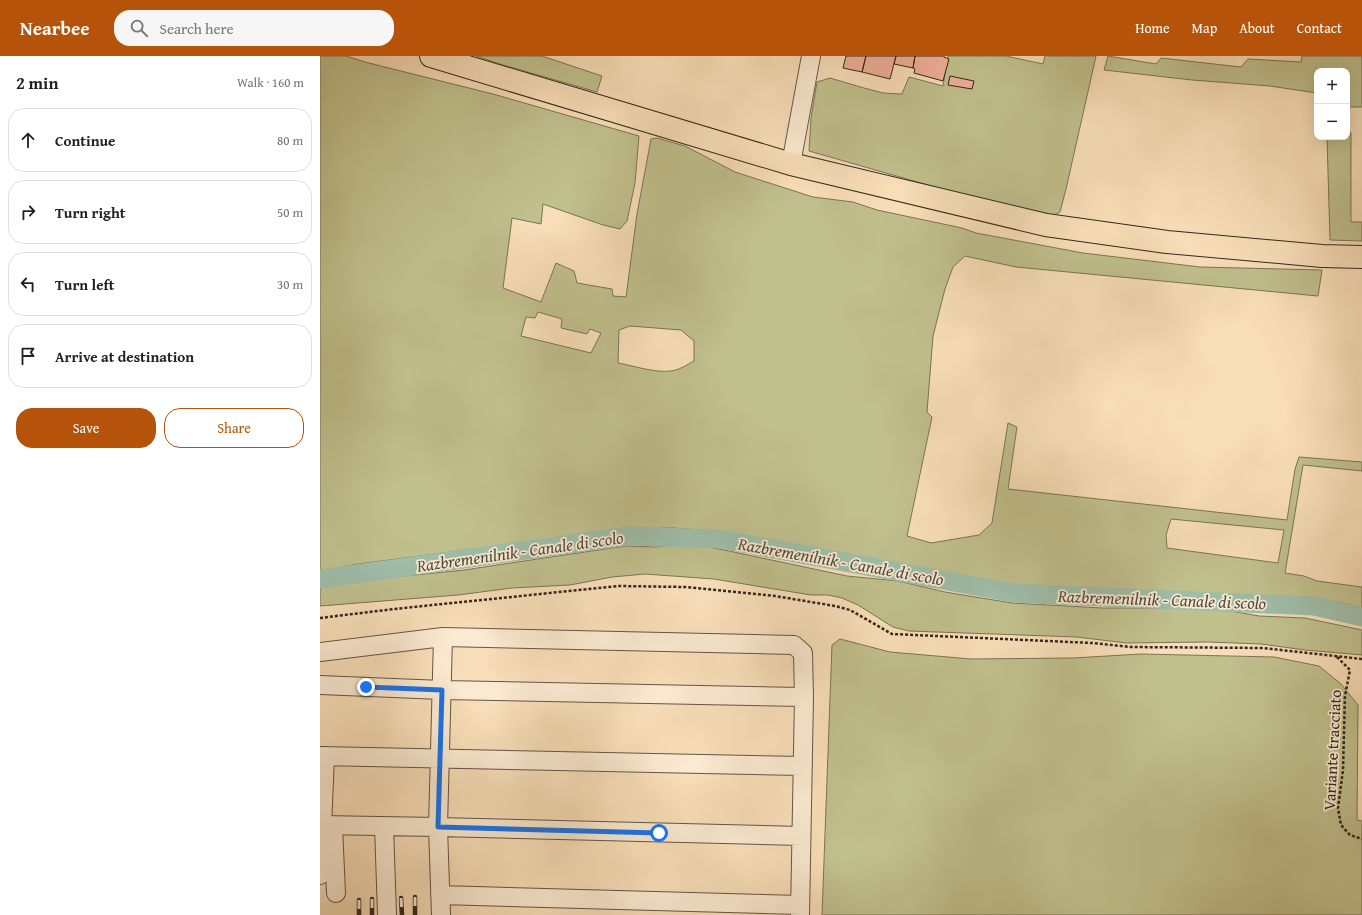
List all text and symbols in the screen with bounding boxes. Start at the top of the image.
search box [114,10,394,46]
text: Nearbee [20,14,90,42]
icon: search [128,17,150,39]
text: Search here [160,18,234,39]
text: Home [1135,18,1170,38]
text: Map [1192,18,1217,38]
text: About [1239,18,1275,38]
text: Contact [1297,18,1342,38]
map controls [1314,68,1350,140]
button: + [1314,68,1350,104]
text: 2 min [16,70,58,95]
text: Walk · 160 m [237,73,304,92]
button: − [1314,104,1350,140]
icon: ahead [17,129,39,151]
text: Continue [55,130,116,151]
text: 80 m [277,131,303,150]
icon: right [17,201,39,223]
text: Turn right [55,202,126,223]
text: 50 m [277,203,303,222]
icon: left [17,273,39,295]
text: Turn left [55,274,114,295]
text: 30 m [277,275,303,294]
icon: arrive [17,345,39,367]
text: Arrive at destination [55,346,194,367]
button: Save [16,408,156,448]
button: Share [164,408,304,448]
water label: Razbremenilnik - Canale di scolo [414,524,625,578]
water label: Razbremenilnik - Canale di scolo [735,530,946,591]
water label: Razbremenilnik - Canale di scolo [1056,583,1267,615]
route end [357,678,375,696]
street label: Variante tracciato [1317,689,1347,811]
route start [650,824,668,842]

